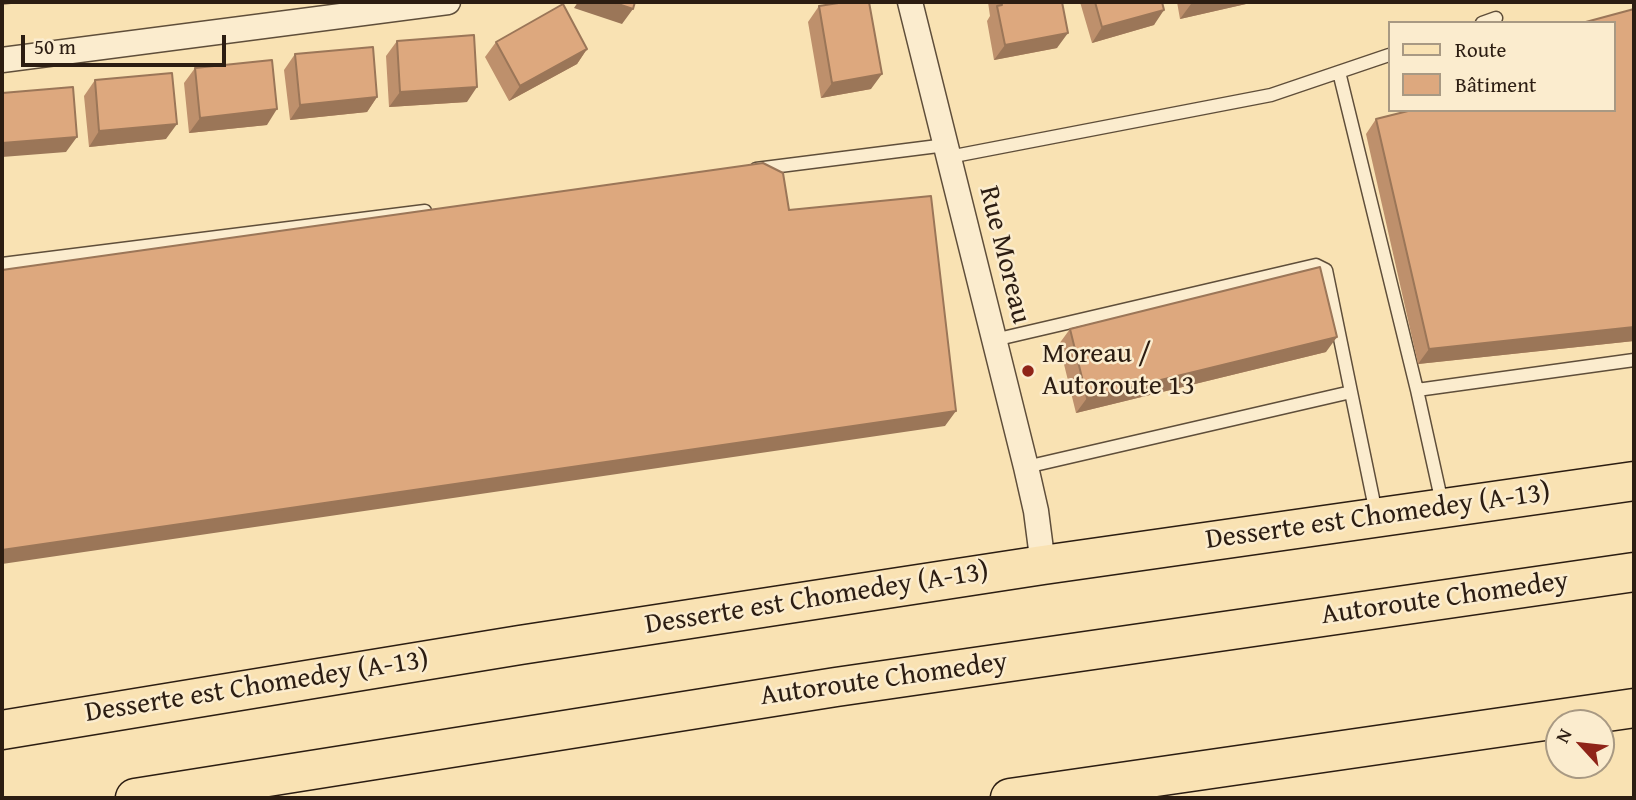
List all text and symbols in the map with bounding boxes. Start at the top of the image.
scale bar [24,21,229,65]
legend [1388,21,1615,112]
text: 50 m [34,31,76,62]
text: Route [1455,34,1506,65]
text: Bâtiment [1455,69,1536,100]
street label: Rue Moreau [971,183,1037,327]
place label: Moreau / Autoroute 13 [1042,338,1195,404]
marker: Moreau / Autoroute 13 [1020,363,1036,379]
street label: Desserte est Chomedey (A-13) [1204,476,1552,558]
street label: Desserte est Chomedey (A-13) [643,555,991,643]
street label: Autoroute Chomedey [1319,565,1571,633]
street label: Desserte est Chomedey (A-13) [83,643,431,731]
street label: Autoroute Chomedey [758,646,1010,714]
north arrow [1545,709,1615,779]
text: N [1548,723,1578,747]

